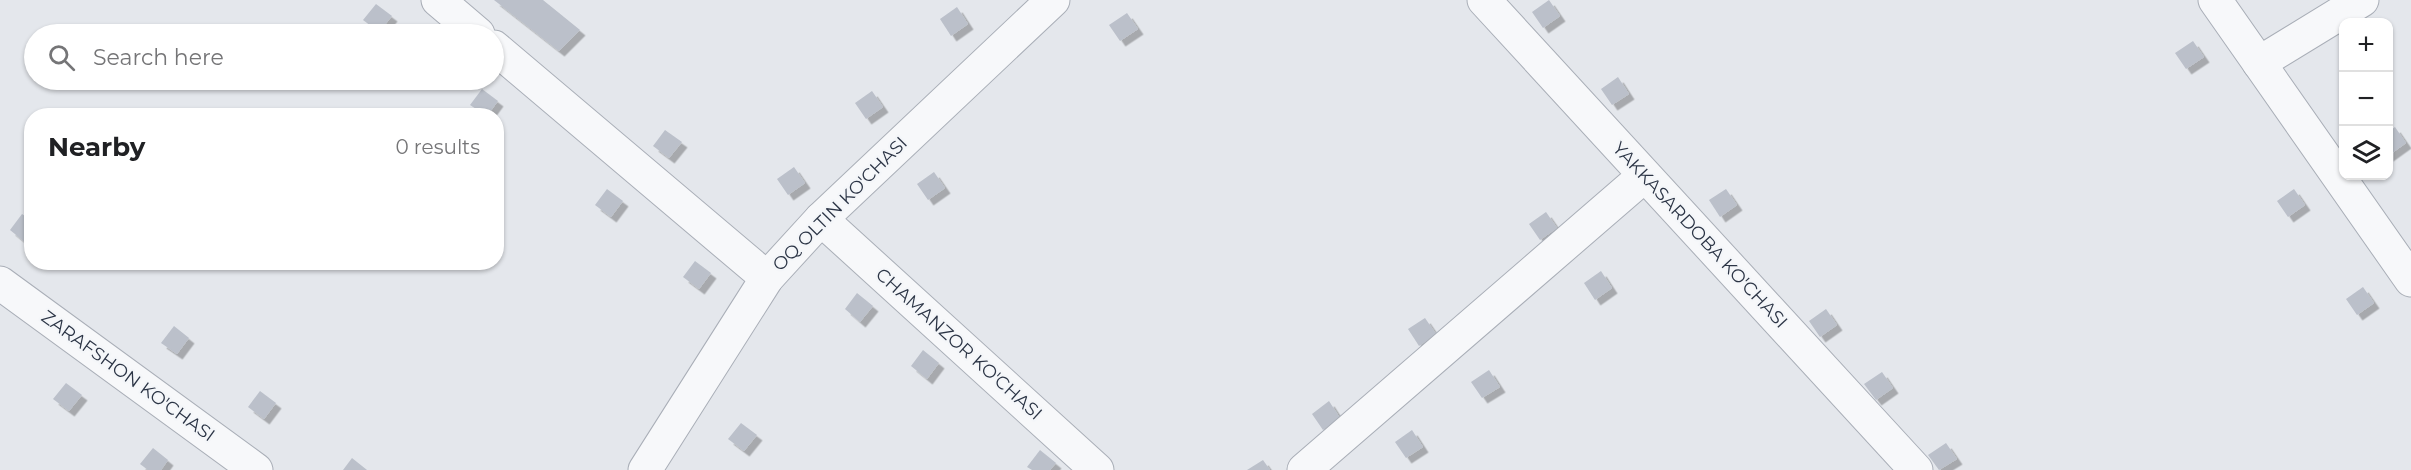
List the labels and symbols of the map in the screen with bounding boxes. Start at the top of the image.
street label: OQ OLTIN KO'CHASI [768,132,912,276]
street label: YAKKASARDOBA KO'CHASI [1608,137,1792,333]
street label: CHAMANZOR KO'CHASI [871,263,1047,425]
street label: ZARAFSHON KO'CHASI [37,306,219,446]

